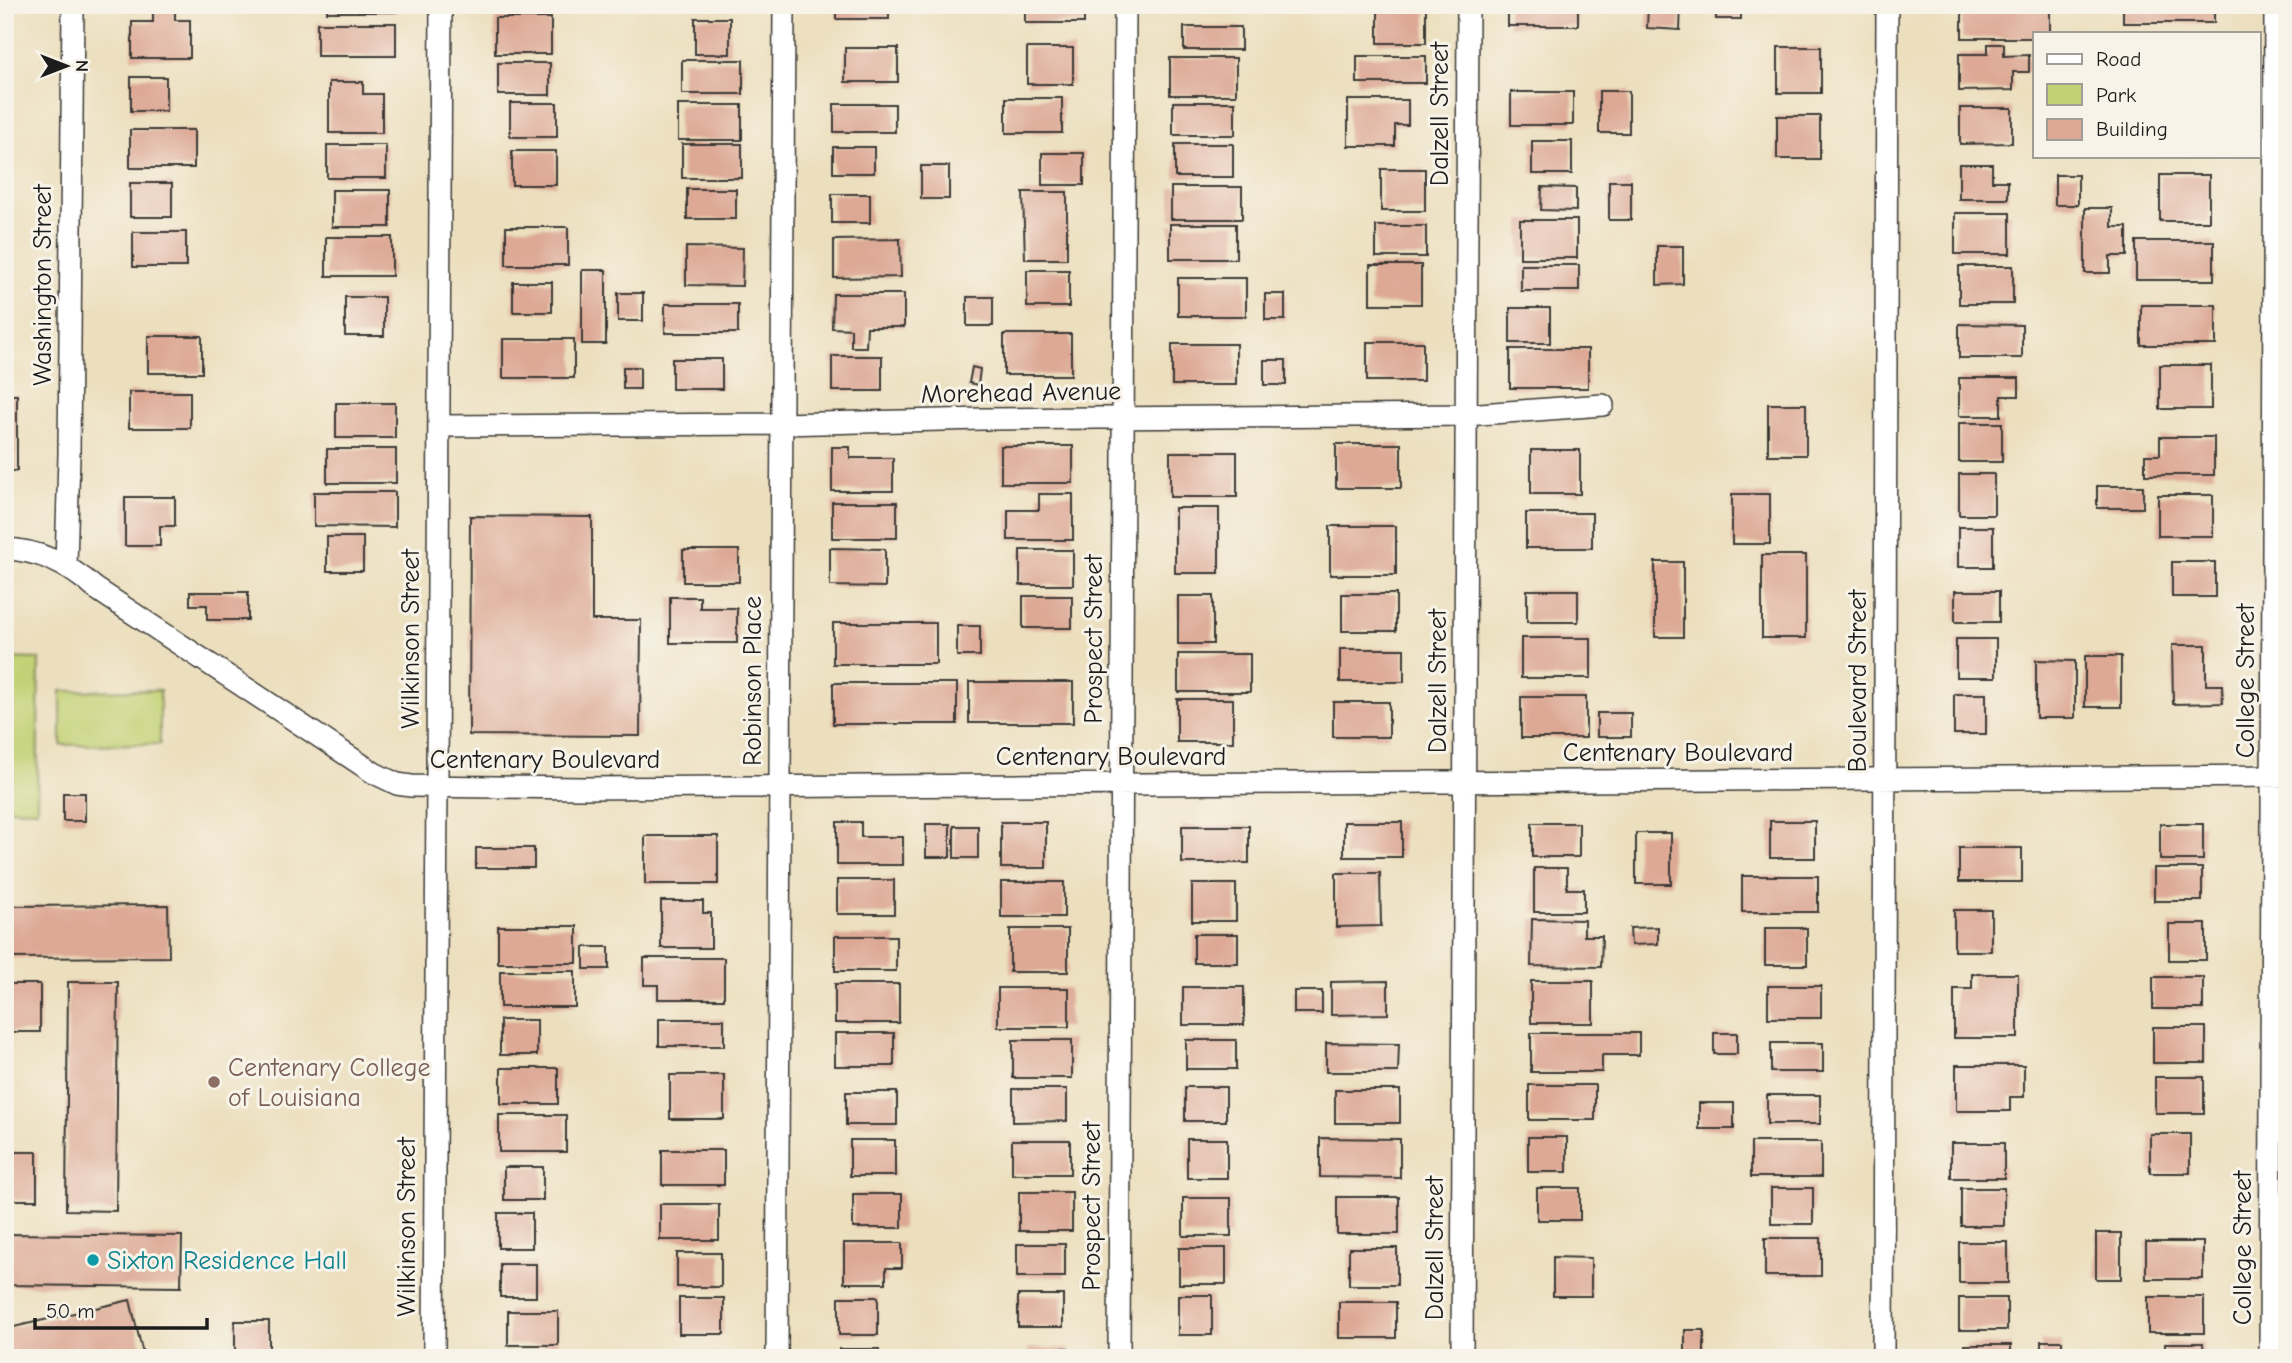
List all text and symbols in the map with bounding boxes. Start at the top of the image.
north arrow [32,32,102,102]
legend [2033,32,2260,158]
street label: Dalzell Street [1425,40,1455,186]
text: Road [2096,47,2141,71]
text: N [71,60,93,72]
text: Park [2096,83,2136,107]
text: Building [2096,117,2168,141]
street label: Washington Street [28,183,58,386]
street label: Morehead Avenue [921,376,1121,410]
street label: Wilkinson Street [396,548,426,729]
street label: Prospect Street [1079,553,1109,724]
street label: Boulevard Street [1843,588,1873,772]
street label: Robinson Place [738,596,768,766]
street label: College Street [2231,602,2261,758]
street label: Dalzell Street [1423,607,1453,753]
street label: Centenary Boulevard [1563,738,1793,768]
street label: Centenary Boulevard [996,742,1226,772]
street label: Centenary Boulevard [430,745,660,775]
place label: Centenary College of Louisiana [228,1053,430,1113]
marker: Centenary College of Louisiana [206,1074,222,1090]
street label: Prospect Street [1077,1120,1107,1291]
street label: Wilkinson Street [392,1136,422,1317]
street label: College Street [2228,1169,2258,1325]
street label: Dalzell Street [1420,1174,1450,1320]
place label: Sixton Residence Hall [107,1246,347,1276]
marker: Sixton Residence Hall [85,1252,101,1268]
scale bar [35,1286,206,1330]
text: 50 m [46,1299,95,1323]

